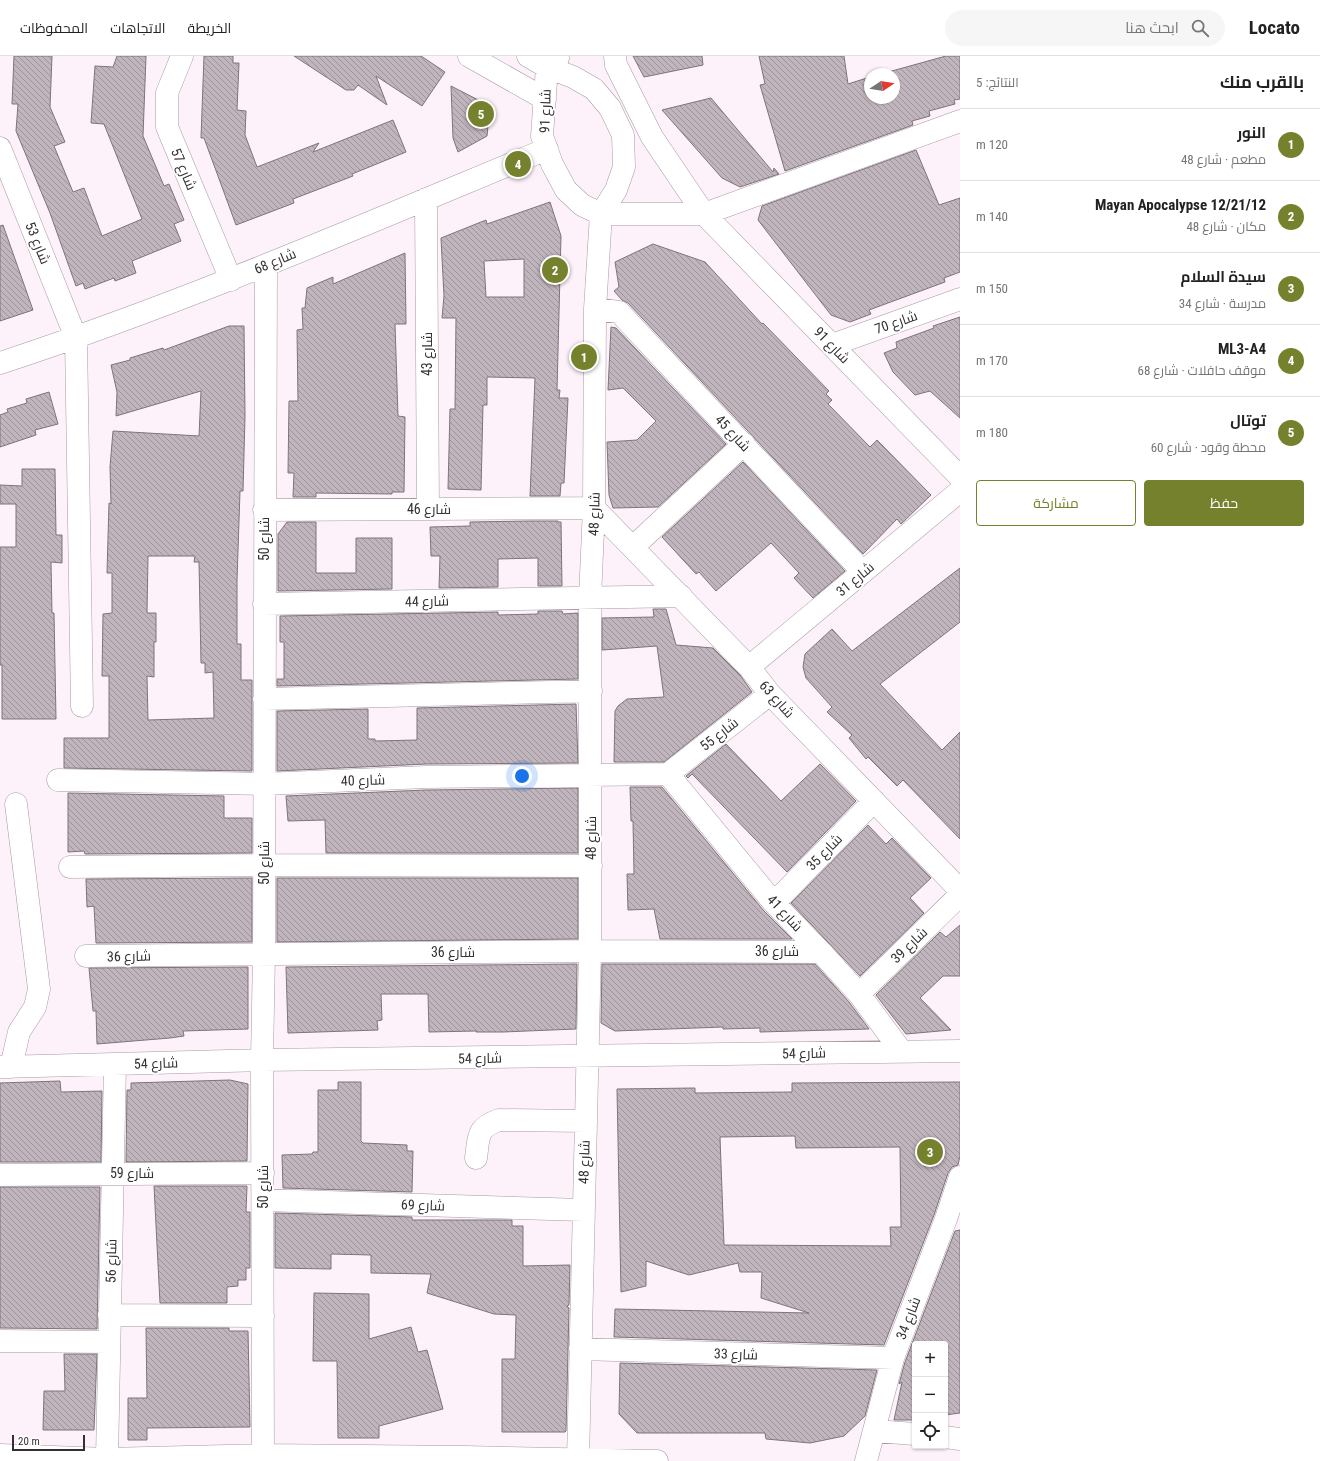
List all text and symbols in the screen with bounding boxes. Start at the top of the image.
search box [945,10,1225,46]
text: Locato [1249,16,1300,39]
icon: search [1189,17,1211,39]
text: ابحث هنا [1125,19,1179,37]
text: المحفوظات [20,20,88,36]
text: الاتجاهات [110,20,166,36]
text: الخريطة [188,20,231,36]
north arrow [864,68,900,104]
text: بالقرب منك [1220,72,1304,92]
text: النتائج: 5 [976,75,1019,90]
street label: شارع 91 [536,89,555,133]
pin: 5 [468,99,494,129]
text: النور [1237,124,1266,142]
text: 120 m [976,137,1008,152]
text: 1 [1288,137,1294,152]
street label: شارع 57 [167,146,200,193]
pin: 4 [505,149,531,179]
text: مطعم · شارع 48 [1181,152,1266,167]
text: 12/21/12 Mayan Apocalypse [1095,196,1266,214]
text: 140 m [976,209,1008,224]
text: 2 [1288,209,1294,224]
text: مكان · شارع 48 [1186,219,1266,234]
street label: شارع 53 [21,220,54,267]
street label: شارع 68 [252,245,299,278]
pin: 2 [542,255,568,285]
text: سيدة السلام [1181,268,1266,286]
text: 150 m [976,281,1008,296]
text: 3 [1288,281,1294,296]
text: مدرسة · شارع 34 [1179,296,1266,311]
street label: شارع 70 [873,307,920,338]
street label: شارع 91 [810,324,853,367]
street label: شارع 43 [419,332,436,376]
text: ML3-A4 [1218,340,1266,358]
pin: 1 [571,342,597,372]
text: 170 m [976,353,1008,368]
text: 4 [1288,353,1294,368]
text: موقف حافلات · شارع 68 [1137,363,1266,378]
street label: شارع 45 [711,411,754,455]
text: توتال [1230,412,1266,430]
text: 180 m [976,425,1008,440]
text: 5 [1288,425,1294,440]
text: محطة وقود · شارع 60 [1151,440,1266,455]
button: مشاركة [976,480,1136,526]
button: حفظ [1144,480,1304,526]
street label: شارع 48 [585,492,604,536]
street label: شارع 46 [407,501,451,518]
street label: شارع 50 [256,517,273,561]
street label: شارع 31 [833,559,878,600]
street label: شارع 44 [405,593,449,610]
street label: شارع 63 [756,677,798,721]
street label: شارع 55 [697,714,742,755]
your location [512,766,532,786]
street label: شارع 40 [341,771,385,790]
street label: شارع 48 [583,816,600,860]
street label: شارع 35 [803,831,846,874]
street label: شارع 50 [256,841,273,885]
street label: شارع 41 [763,891,806,935]
street label: شارع 39 [888,924,931,967]
street label: شارع 36 [755,943,799,960]
street label: شارع 36 [431,944,475,961]
street label: شارع 36 [107,948,151,965]
street label: شارع 54 [782,1045,826,1062]
street label: شارع 54 [458,1050,502,1067]
street label: شارع 54 [134,1054,178,1073]
pin: 3 [917,1137,943,1167]
street label: شارع 48 [575,1140,594,1184]
street label: شارع 59 [110,1165,154,1182]
street label: شارع 50 [255,1165,272,1209]
street label: شارع 69 [401,1196,445,1215]
street label: شارع 56 [103,1239,120,1283]
street label: شارع 34 [893,1295,924,1342]
map controls [912,1341,948,1449]
button: + [912,1341,948,1377]
street label: شارع 33 [714,1345,758,1364]
button: − [912,1377,948,1413]
button: locate [912,1413,948,1449]
scale bar [12,1433,85,1452]
text: 20 m [18,1435,40,1448]

